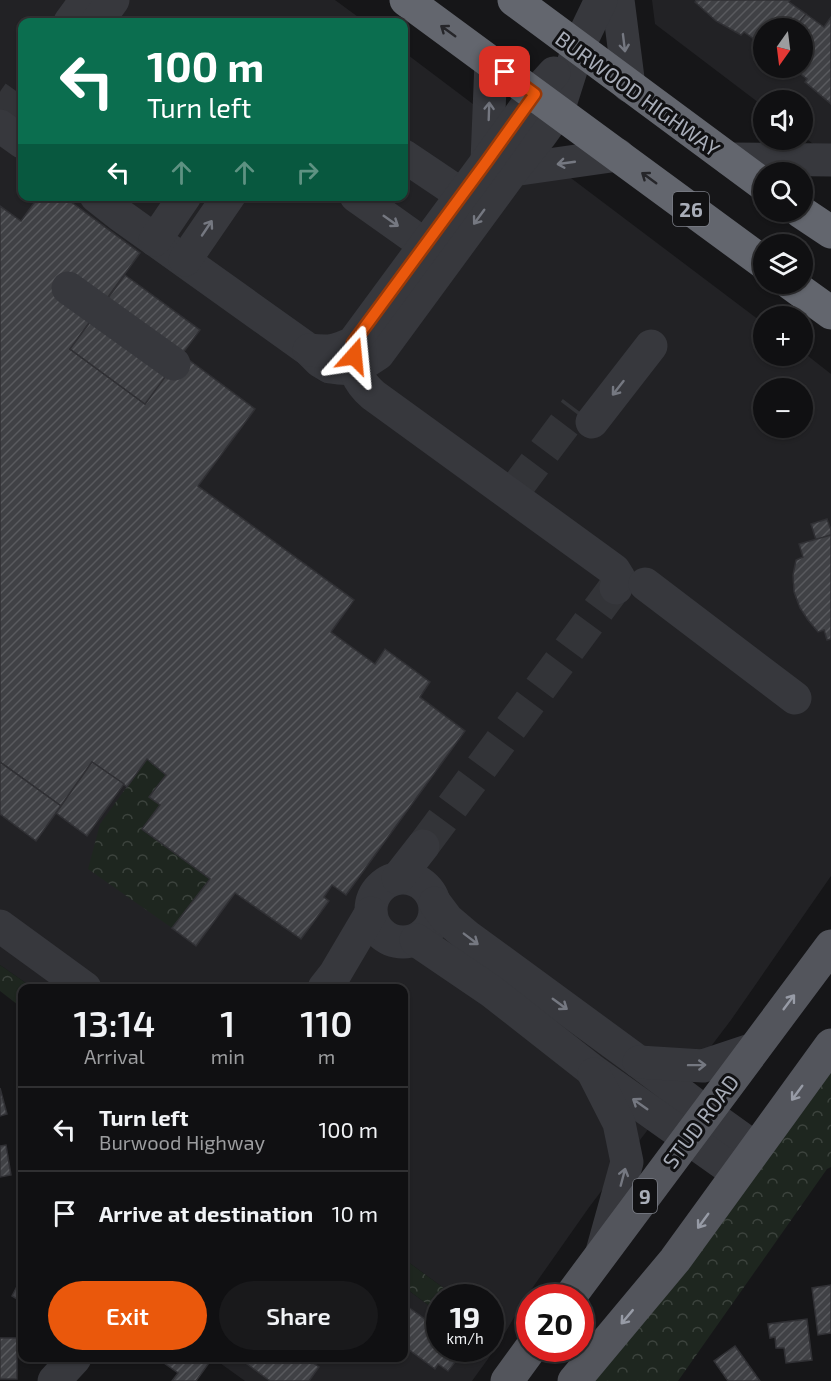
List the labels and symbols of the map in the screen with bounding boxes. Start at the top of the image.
north arrow [753,18,813,78]
one-way arrow [441,25,457,37]
street label: BURWOOD HIGHWAY [551,25,725,161]
one-way arrow [619,33,630,52]
pin [479,46,530,97]
one-way arrow [483,102,494,122]
one-way arrow [556,157,576,168]
one-way arrow [641,172,657,185]
road number: 26 [673,192,709,226]
one-way arrow [472,209,485,225]
one-way arrow [382,215,398,227]
one-way arrow [201,221,213,237]
position arrow [322,324,386,388]
one-way arrow [612,380,625,396]
one-way arrow [463,933,479,945]
one-way arrow [782,994,795,1010]
one-way arrow [551,998,567,1010]
one-way arrow [687,1059,707,1071]
street label: STUD ROAD [657,1069,743,1173]
one-way arrow [790,1084,803,1100]
one-way arrow [633,1098,649,1110]
one-way arrow [617,1168,629,1187]
road number: 9 [633,1179,657,1213]
one-way arrow [697,1212,709,1228]
speed limit sign: 20 [516,1284,594,1362]
one-way arrow [621,1309,634,1325]

